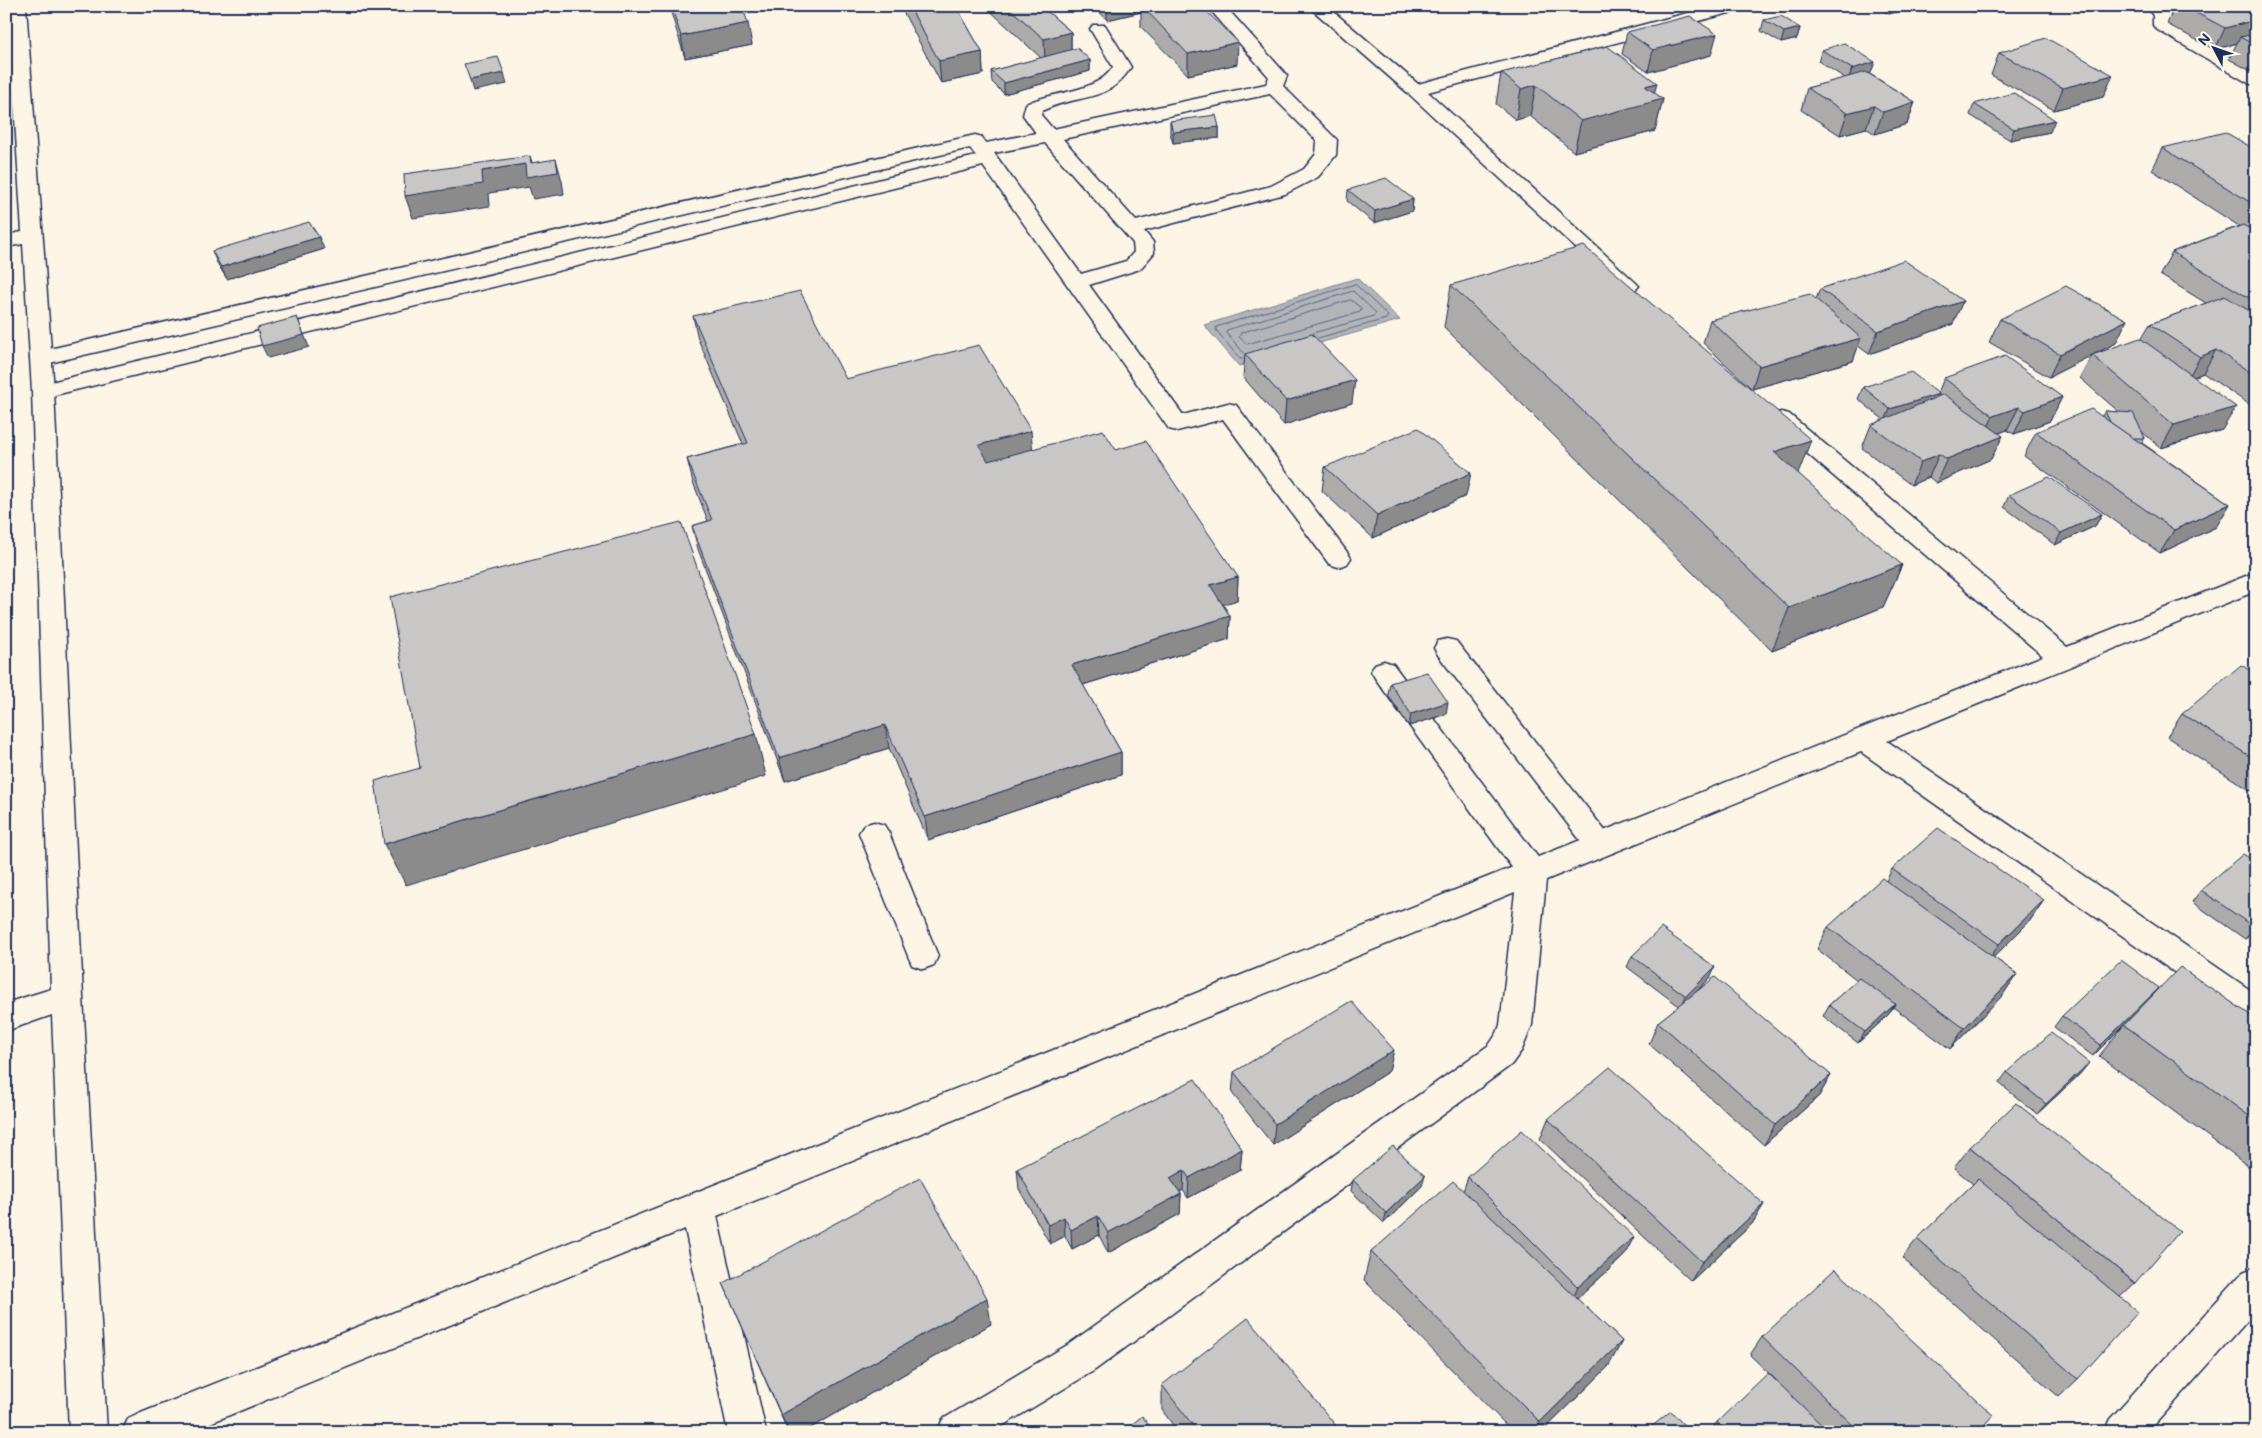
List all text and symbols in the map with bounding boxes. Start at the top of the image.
north arrow [2190,22,2240,72]
text: N [2193,29,2214,49]

